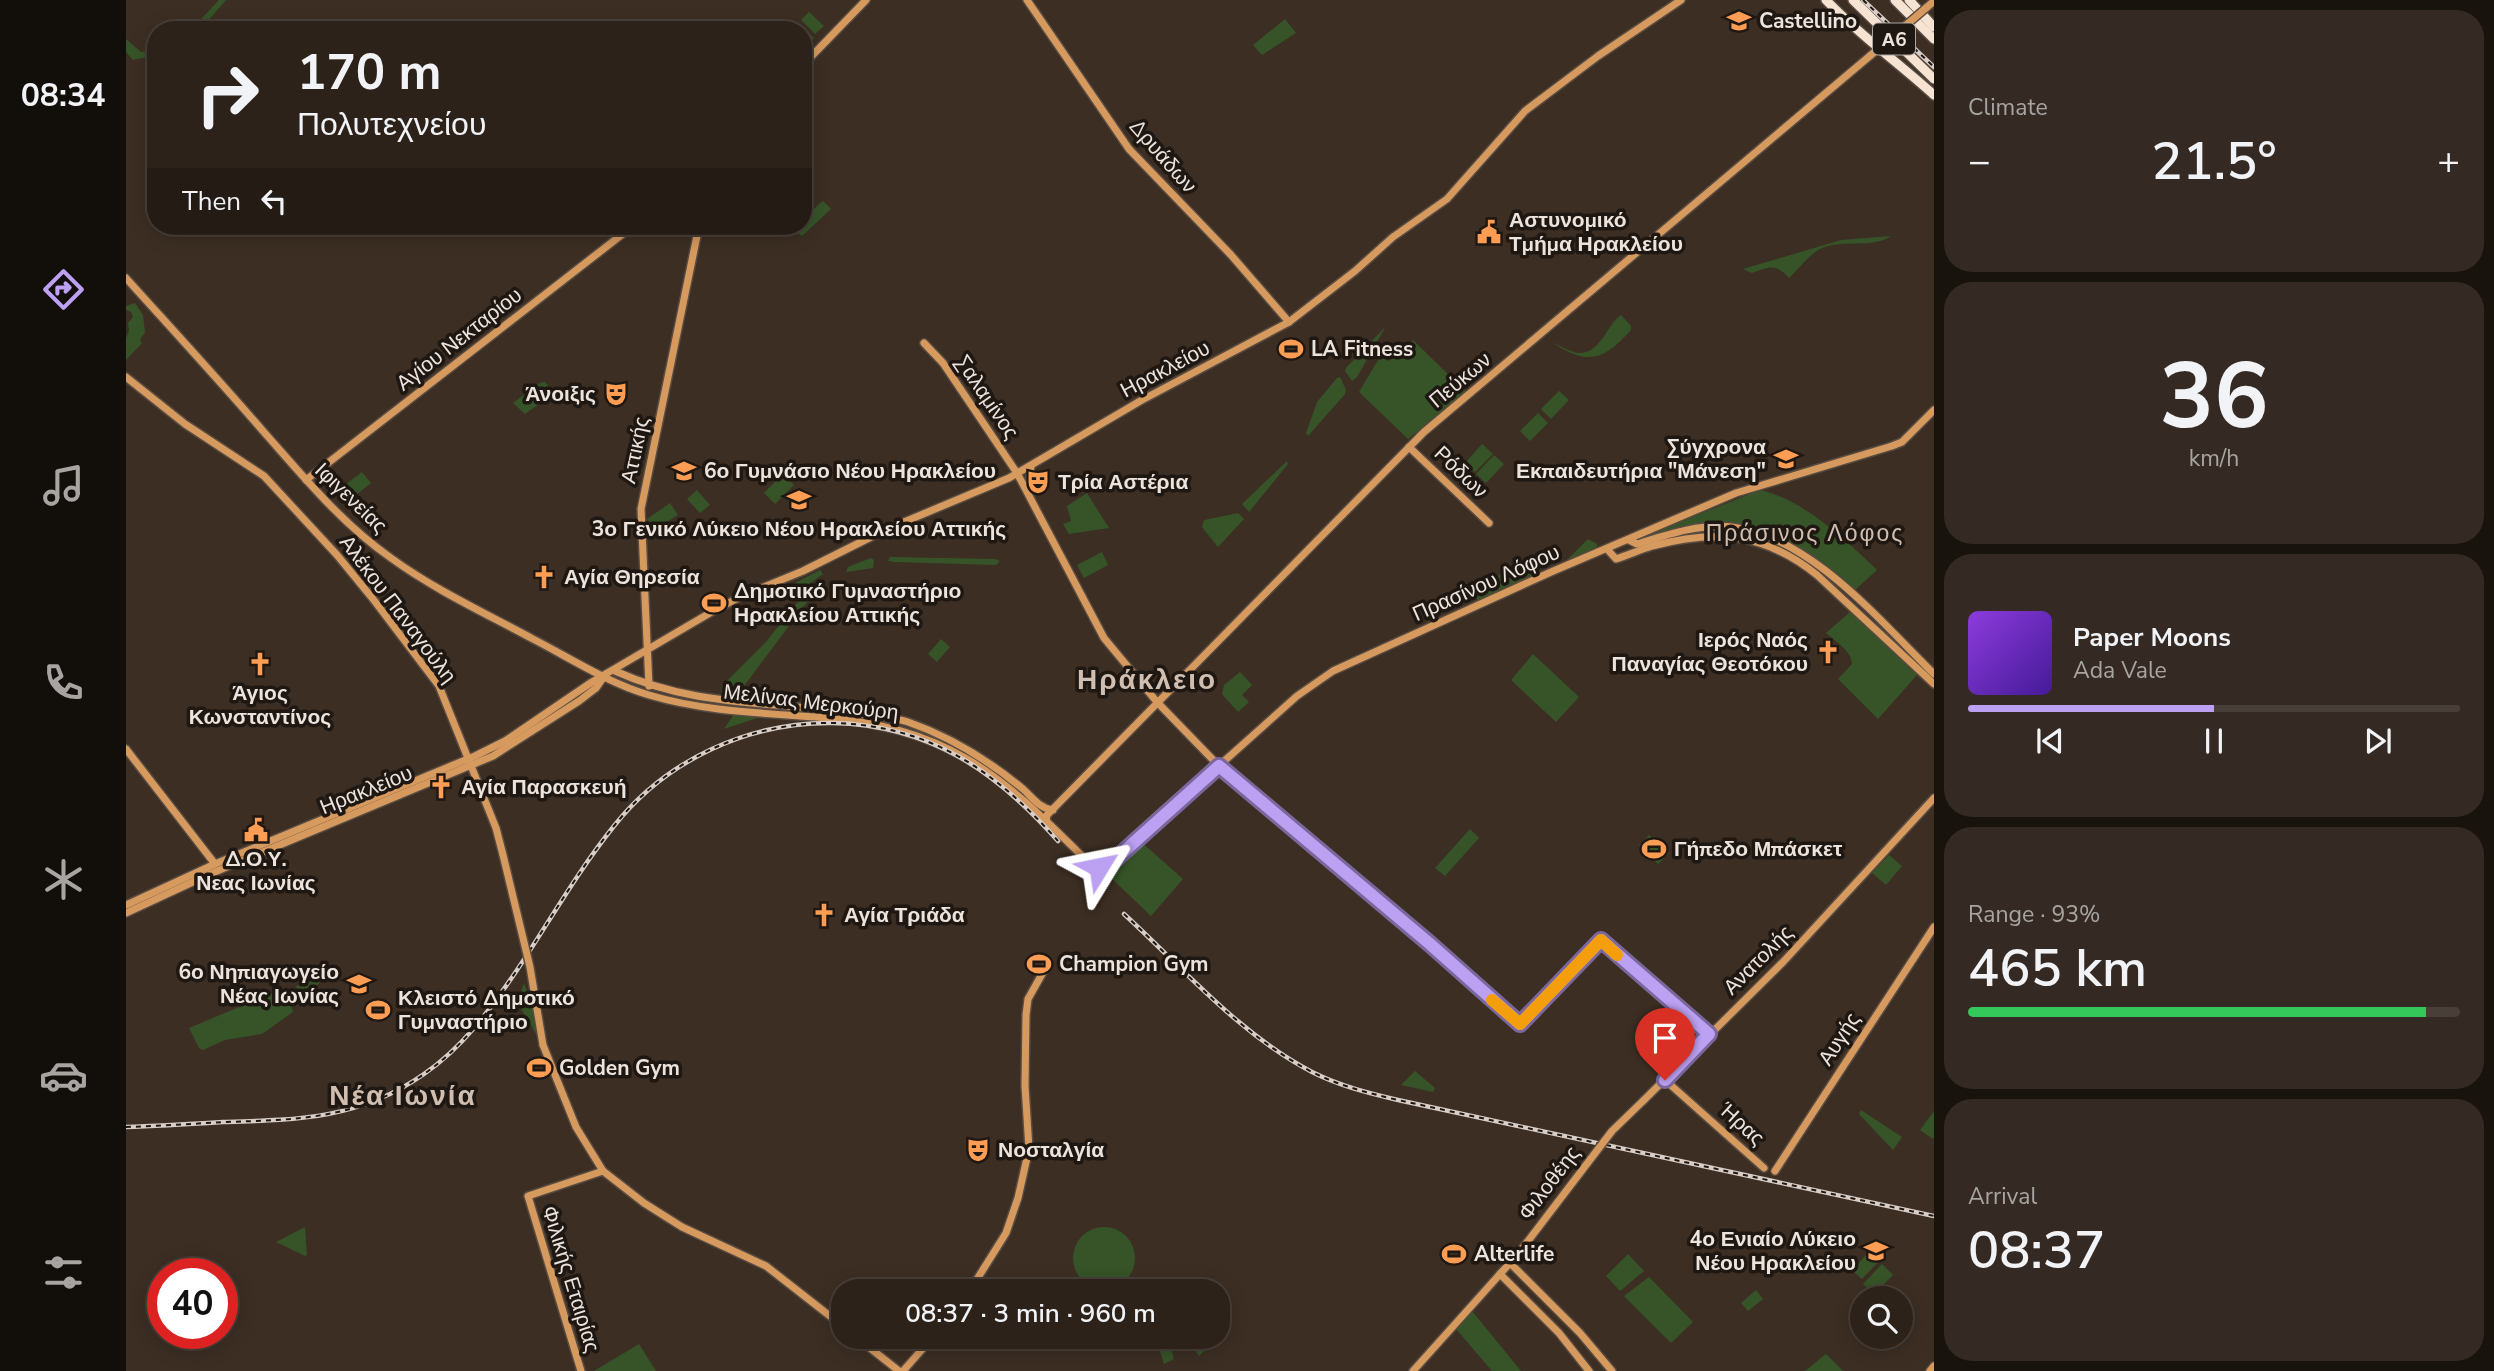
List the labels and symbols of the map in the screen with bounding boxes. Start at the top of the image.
school or university icon: Castellino [1725,7,1753,35]
place label: Castellino [1759,7,1857,35]
road number: Α6 [1873,23,1915,54]
street label: Δρυάδων [1123,113,1203,199]
place label: Αστυνομικό Τμήμα Ηρακλείου [1509,206,1683,258]
public building icon: Αστυνομικό Τμήμα Ηρακλείου [1475,218,1503,246]
street label: Αγίου Νεκταρίου [390,281,528,397]
street label: Ηρακλείου [1115,334,1215,404]
sports icon: LA Fitness [1277,335,1305,363]
place label: LA Fitness [1311,335,1413,363]
street label: Πεύκων [1423,346,1497,414]
street label: Σαλαμίνος [949,349,1025,445]
place label: Άνοιξις [525,380,596,408]
theatre icon: Άνοιξις [602,380,630,408]
street label: Αττικής [614,414,656,486]
place label: Σύγχρονα Εκπαιδευτήρια "Μάνεση" [1516,433,1766,485]
street label: Ρόδων [1428,440,1494,504]
school or university icon: Σύγχρονα Εκπαιδευτήρια "Μάνεση" [1772,445,1800,473]
street label: Ιφιγενείας [309,456,393,540]
school or university icon: 6ο Γυμνάσιο Νέου Ηρακλείου [670,457,698,485]
place label: 6ο Γυμνάσιο Νέου Ηρακλείου [704,457,996,485]
theatre icon: Τρία Αστέρια [1024,468,1052,496]
place label: Τρία Αστέρια [1058,468,1188,496]
school or university icon: 3ο Γενικό Λύκειο Νέου Ηρακλείου Αττικής [785,486,813,514]
place label: 3ο Γενικό Λύκειο Νέου Ηρακλείου Αττικής [592,515,1006,543]
district label: Πράσινος Λόφος [1706,518,1904,549]
street label: Αλέκου Παναγούλη [333,529,463,689]
street label: Πρασίνου Λόφου [1408,538,1564,628]
church icon: Αγία Θηρεσία [530,563,558,591]
place label: Αγία Θηρεσία [564,563,700,591]
place label: Δημοτικό Γυμναστήριο Ηρακλείου Αττικής [734,577,961,629]
sports icon: Δημοτικό Γυμναστήριο Ηρακλείου Αττικής [700,589,728,617]
place label: Ιερός Ναός Παναγίας Θεοτόκου [1612,626,1808,678]
church icon: Ιερός Ναός Παναγίας Θεοτόκου [1814,638,1842,666]
church icon: Άγιος Κωνσταντίνος [246,650,274,678]
district label: Ηράκλειο [1077,661,1217,699]
street label: Μελίνας Μερκούρη [722,677,900,727]
place label: Άγιος Κωνσταντίνος [189,679,331,731]
street label: Ηρακλείου [316,759,416,821]
church icon: Αγία Παρασκευή [427,773,455,801]
place label: Αγία Παρασκευή [461,773,627,801]
public building icon: Δ.Ο.Υ. Νεας Ιωνίας [242,816,270,844]
position arrow [1062,830,1136,904]
sports icon: Γήπεδο Μπάσκετ [1640,835,1668,863]
place label: Γήπεδο Μπάσκετ [1674,835,1843,863]
place label: Δ.Ο.Υ. Νεας Ιωνίας [196,845,316,897]
church icon: Αγία Τριάδα [810,901,838,929]
place label: Αγία Τριάδα [844,901,965,929]
street label: Ανατολής [1717,919,1799,1001]
sports icon: Champion Gym [1025,950,1053,978]
place label: Champion Gym [1059,950,1208,978]
place label: 6ο Νηπιαγωγείο Νέας Ιωνίας [178,958,339,1010]
school or university icon: 6ο Νηπιαγωγείο Νέας Ιωνίας [345,970,373,998]
place label: Κλειστό Δημοτικό Γυμναστήριο [398,984,575,1036]
sports icon: Κλειστό Δημοτικό Γυμναστήριο [364,996,392,1024]
street label: Αυγής [1812,1007,1866,1071]
pin [1635,1008,1695,1080]
sports icon: Golden Gym [525,1054,553,1082]
place label: Golden Gym [559,1054,680,1082]
district label: Νέα Ιωνία [329,1077,477,1115]
street label: Ήρας [1713,1096,1771,1152]
theatre icon: Νοσταλγία [964,1136,992,1164]
place label: Νοσταλγία [998,1136,1104,1164]
street label: Φιλοθέης [1512,1140,1586,1226]
street label: Φιλικής Εταιρίας [535,1202,607,1356]
place label: 4ο Ενιαίο Λύκειο Νέου Ηρακλείου [1690,1225,1856,1277]
school or university icon: 4ο Ενιαίο Λύκειο Νέου Ηρακλείου [1862,1237,1890,1265]
sports icon: Alterlife [1440,1240,1468,1268]
place label: Alterlife [1474,1240,1554,1268]
speed limit sign: 40 [147,1258,238,1349]

